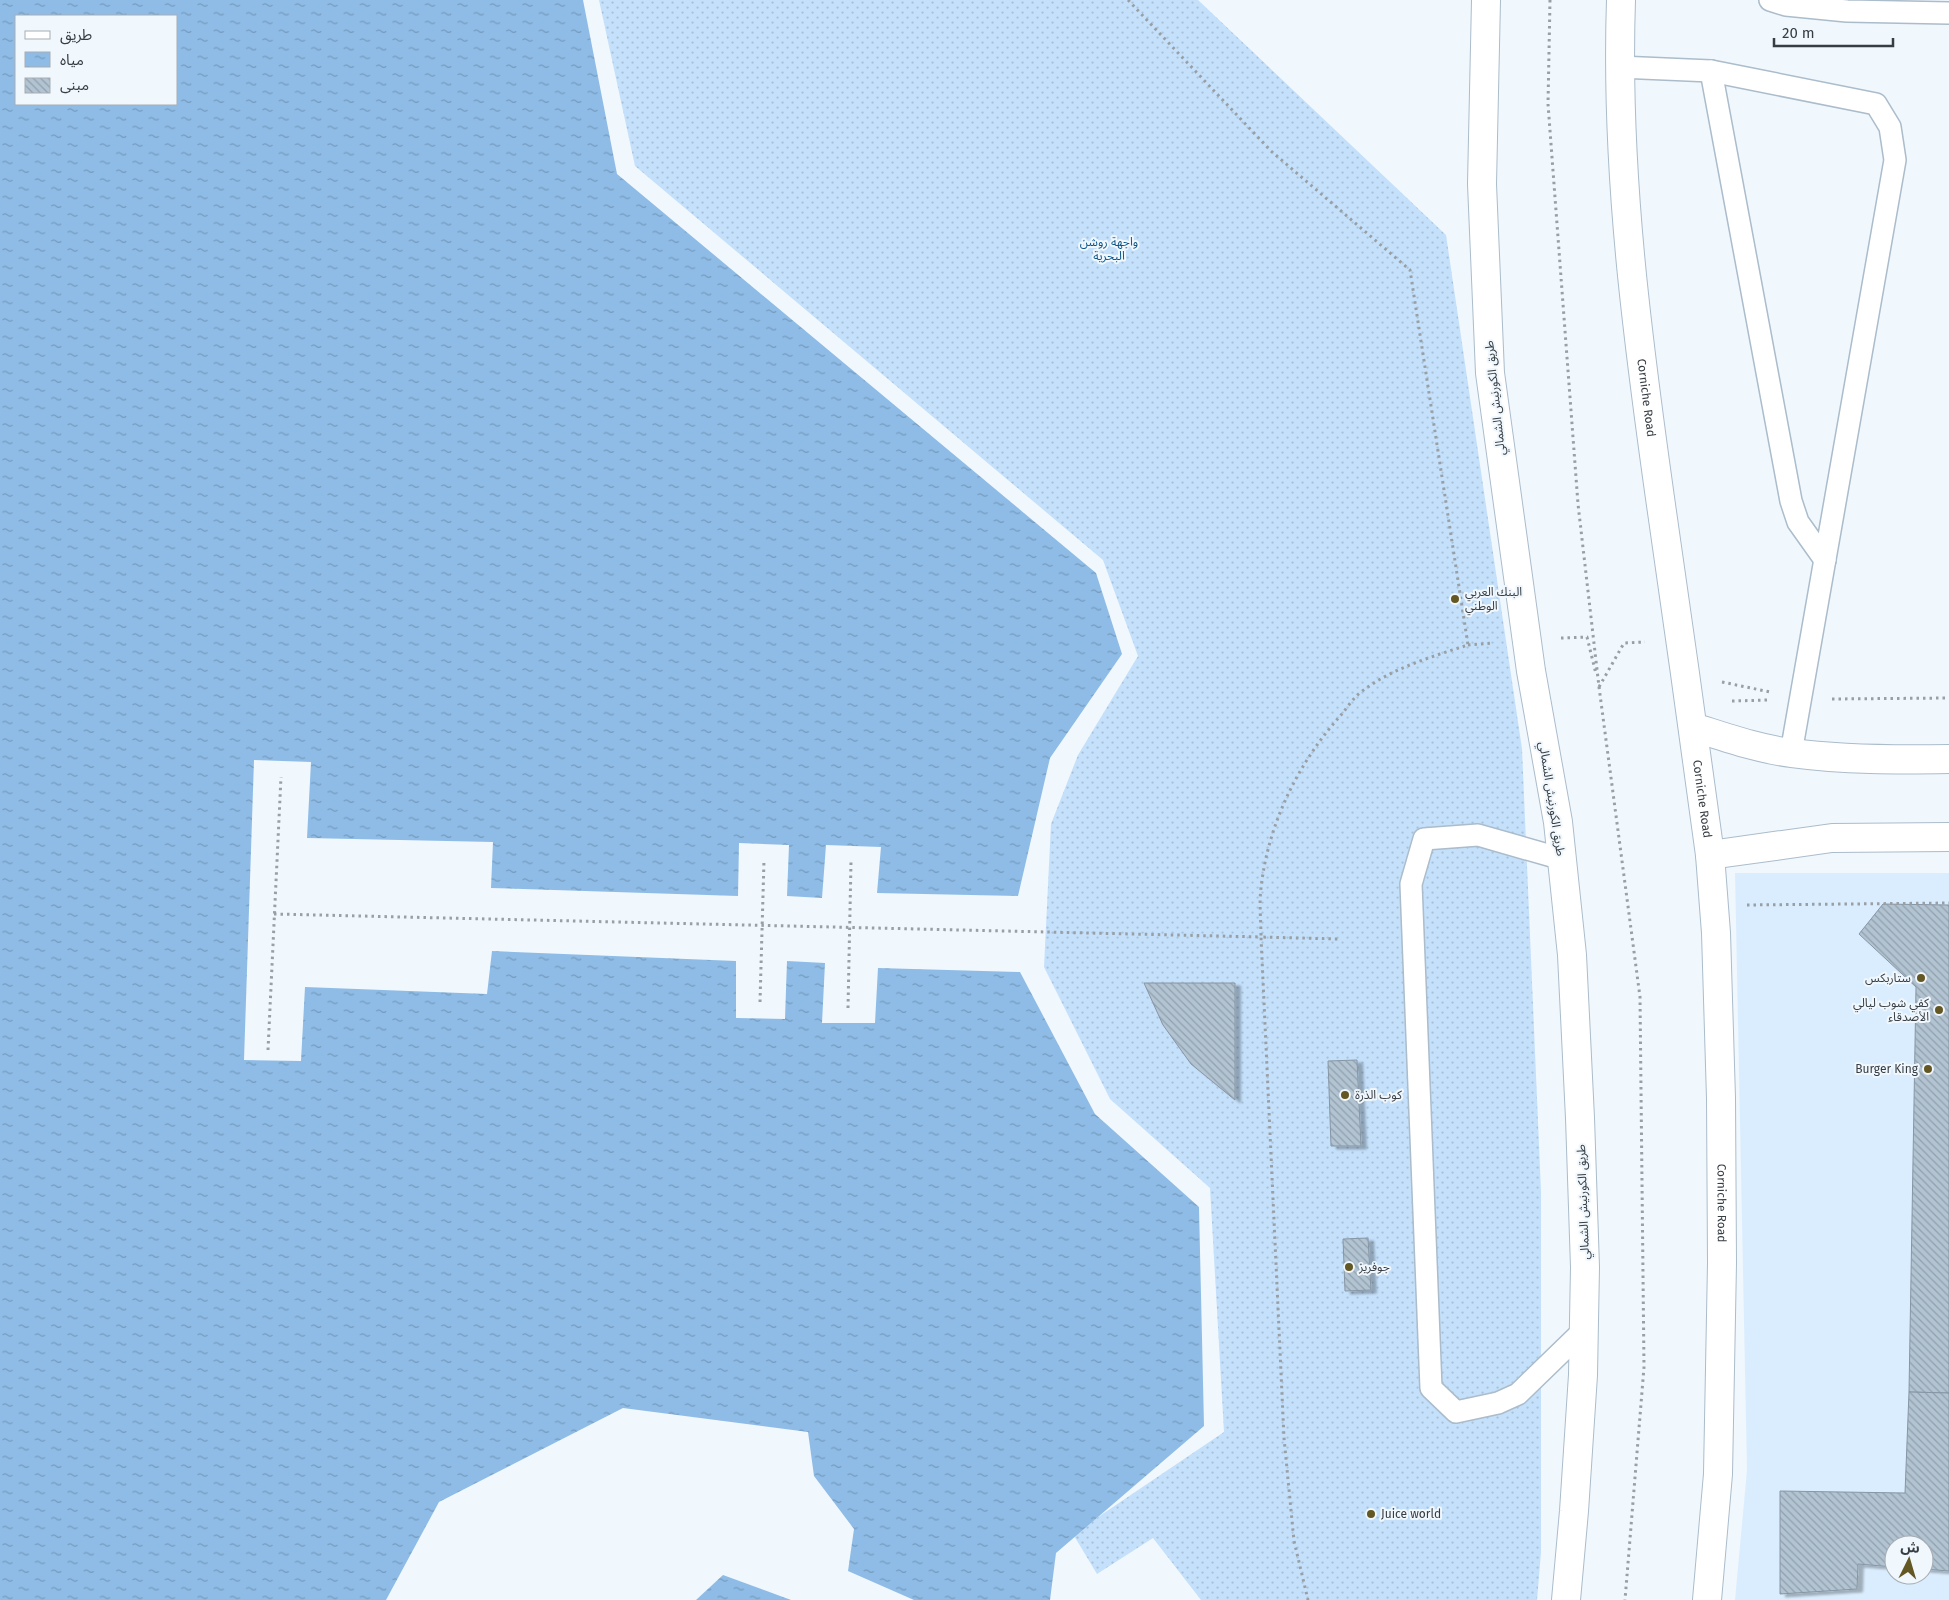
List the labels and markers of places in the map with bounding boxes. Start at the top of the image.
place label: البنك العربي الوطني [1465,585,1522,616]
marker: البنك العربي الوطني [1449,593,1461,605]
place label: ستاربكس [1865,971,1911,985]
marker: ستاربكس [1915,972,1927,984]
place label: كفي شوب ليالي الأصدقاء [1853,996,1930,1024]
marker: كفي شوب ليالي الأصدقاء [1933,1004,1945,1016]
place label: Burger King [1855,1062,1919,1076]
marker: Burger King [1922,1063,1934,1075]
place label: كوب الذرة [1355,1088,1403,1102]
marker: كوب الذرة [1339,1089,1351,1101]
place label: جوفريز [1358,1260,1390,1274]
marker: جوفريز [1343,1261,1355,1273]
place label: Juice world [1381,1507,1441,1521]
marker: Juice world [1365,1508,1377,1520]

